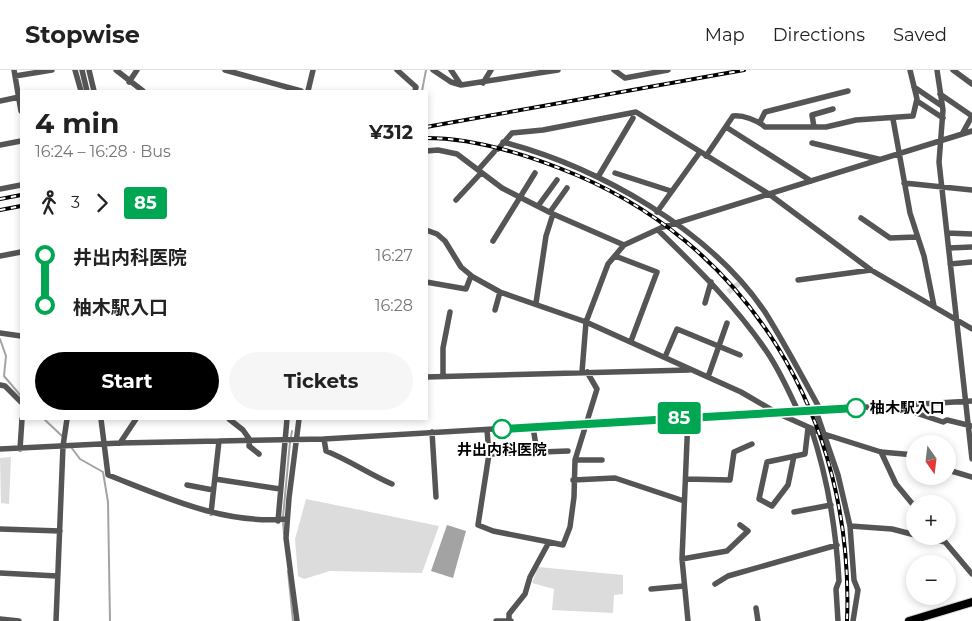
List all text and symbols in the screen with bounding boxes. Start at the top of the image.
text: Stopwise [25,20,140,49]
text: Map [705,24,745,46]
text: Directions [773,24,865,46]
text: Saved [893,24,947,46]
text: 4 min [35,106,119,140]
text: ¥312 [369,121,413,144]
text: 16:24 – 16:28 · Bus [35,142,171,161]
icon: walk [35,189,63,217]
icon: forward [88,189,116,217]
text: 85 [134,192,157,214]
text: 3 [71,193,80,212]
text: 井出内科医院 [73,246,187,269]
text: 16:27 [376,246,413,265]
text: 柚木駅入口 [73,296,168,319]
text: 16:28 [375,296,413,315]
button: Start [35,352,219,410]
button: Tickets [229,352,413,410]
marker: 柚木駅入口 [846,398,866,418]
place label: 柚木駅入口 [870,398,945,417]
line badge: 85 [656,402,702,434]
text: 85 [668,407,690,429]
marker: 井出内科医院 [492,419,512,439]
north arrow [906,435,956,485]
map controls [906,435,956,605]
place label: 井出内科医院 [457,440,547,459]
button: + [906,495,956,545]
button: − [906,555,956,605]

